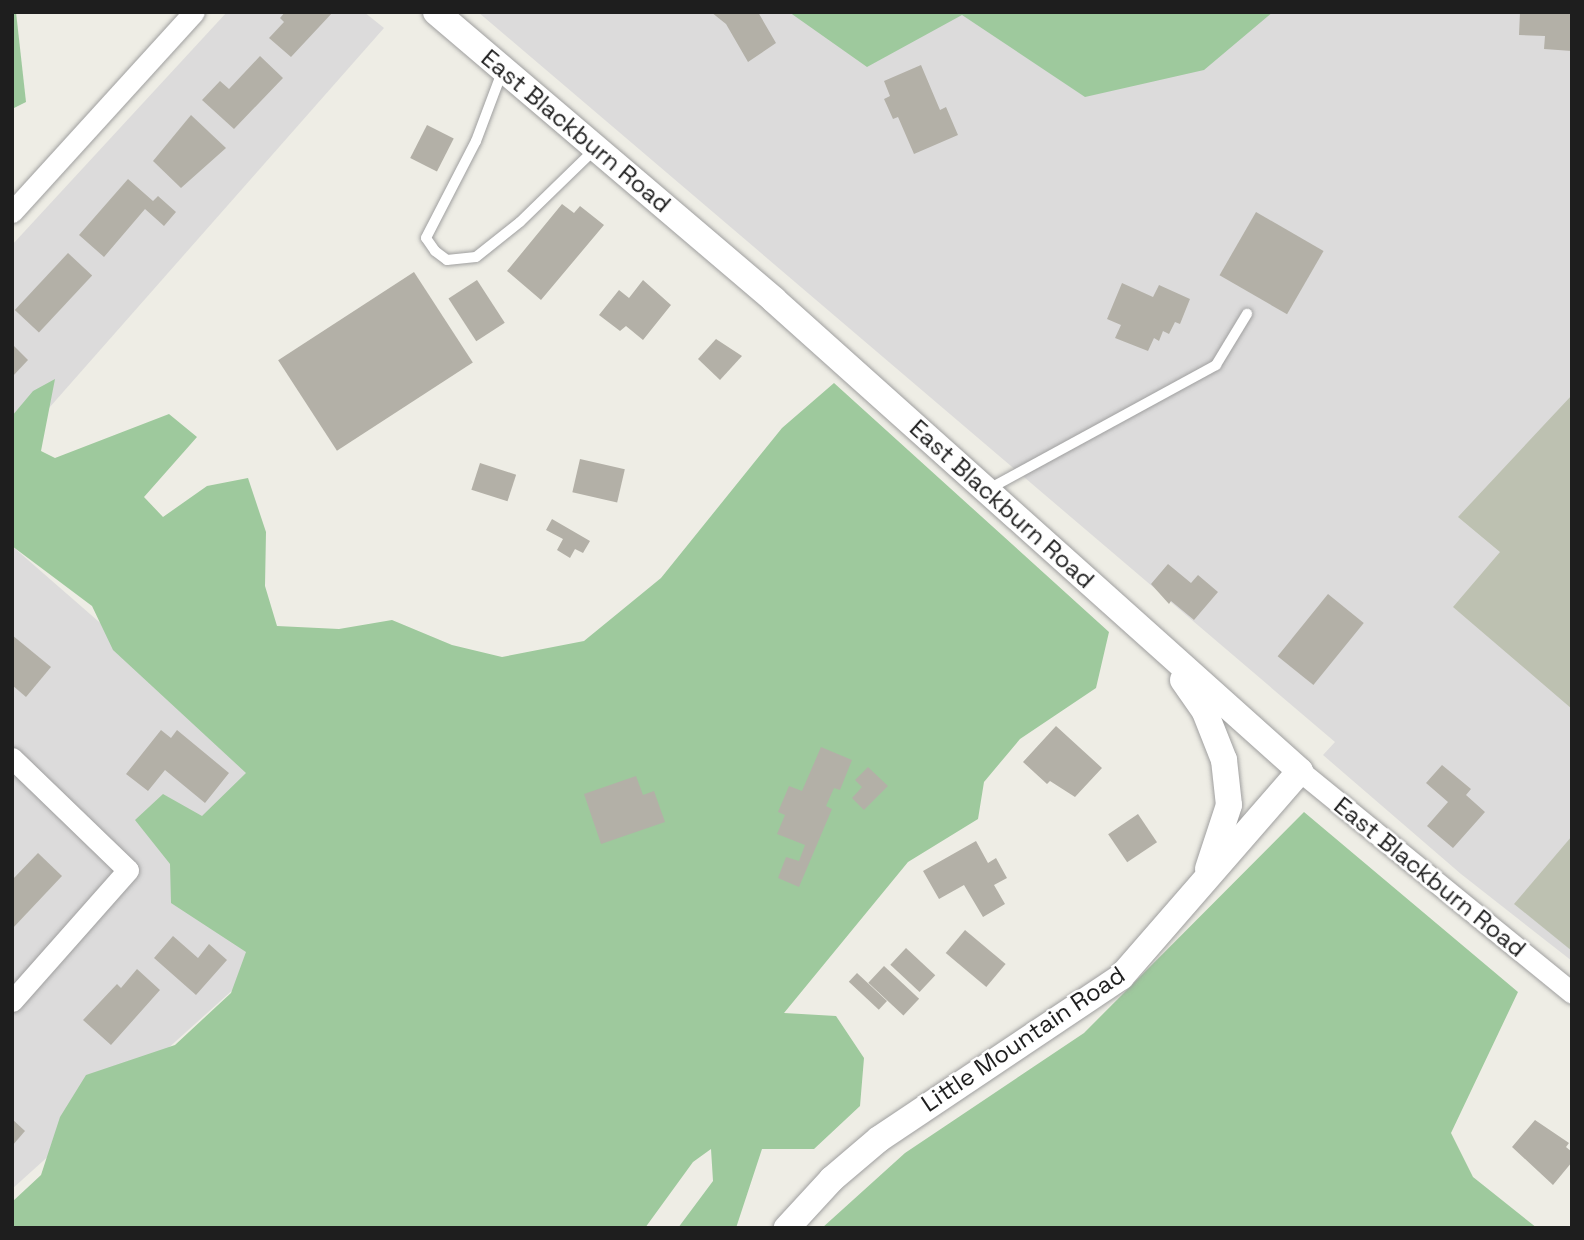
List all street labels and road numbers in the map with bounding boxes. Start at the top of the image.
street label: East Blackburn Road [475,43,677,219]
street label: East Blackburn Road [904,414,1100,594]
street label: East Blackburn Road [1328,791,1532,963]
street label: Little Mountain Road [916,960,1130,1118]

